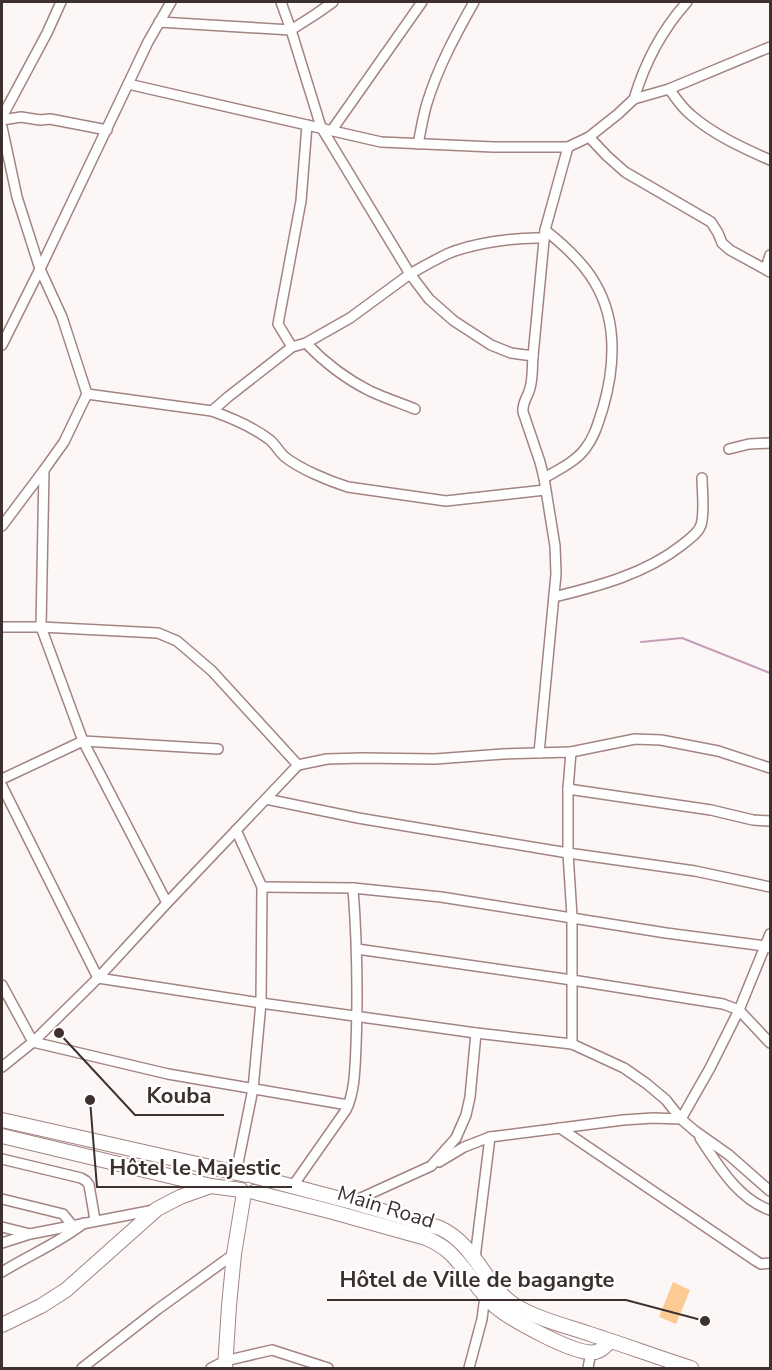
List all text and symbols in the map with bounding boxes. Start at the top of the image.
callout: Kouba [135,1075,224,1115]
text: Kouba [147,1081,211,1111]
callout: Hôtel le Majestic [97,1147,292,1187]
text: Hôtel le Majestic [109,1153,281,1183]
street label: Main Road [334,1179,438,1235]
callout: Hôtel de Ville de bagangte [327,1260,626,1300]
text: Hôtel de Ville de bagangte [340,1265,615,1295]

